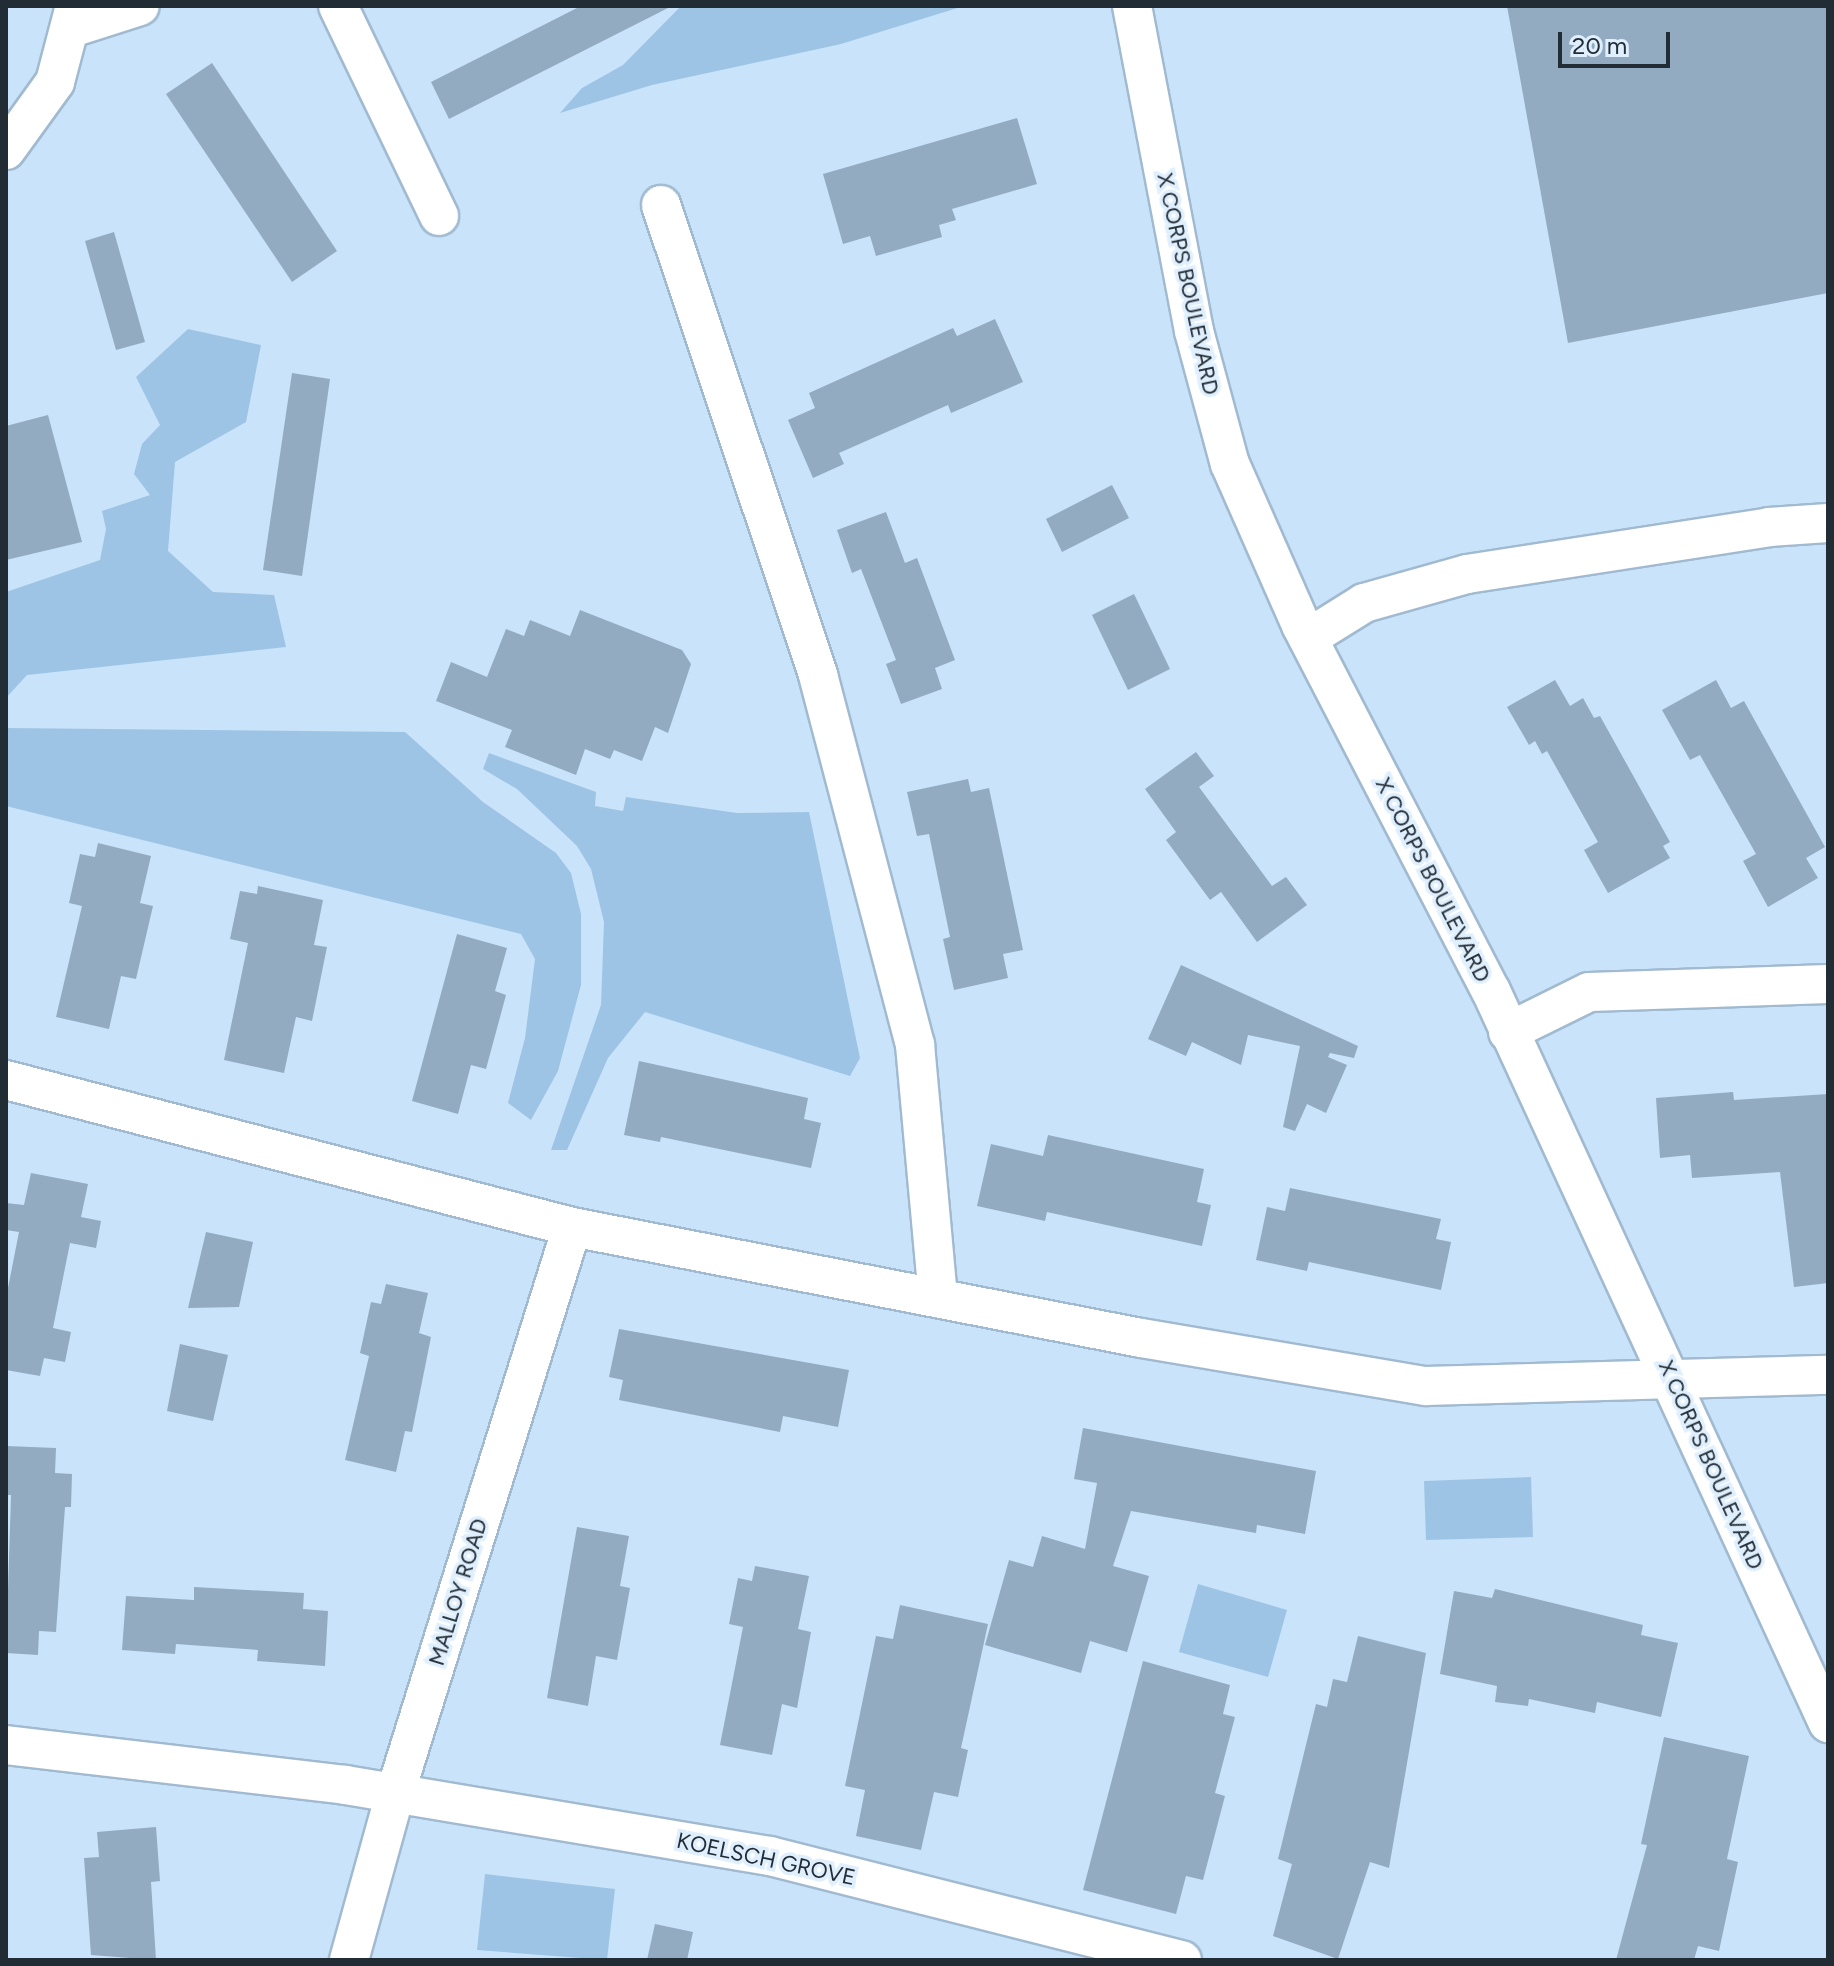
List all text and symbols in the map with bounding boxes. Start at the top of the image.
scale bar [1562,16,1674,66]
text: 20 m [1572,31,1627,60]
street label: X CORPS BOULEVARD [1152,171,1224,397]
street label: X CORPS BOULEVARD [1370,773,1496,987]
street label: X CORPS BOULEVARD [1653,1356,1769,1574]
street label: MALLOY ROAD [423,1515,493,1669]
street label: KOELSCH GROVE [674,1827,858,1891]

